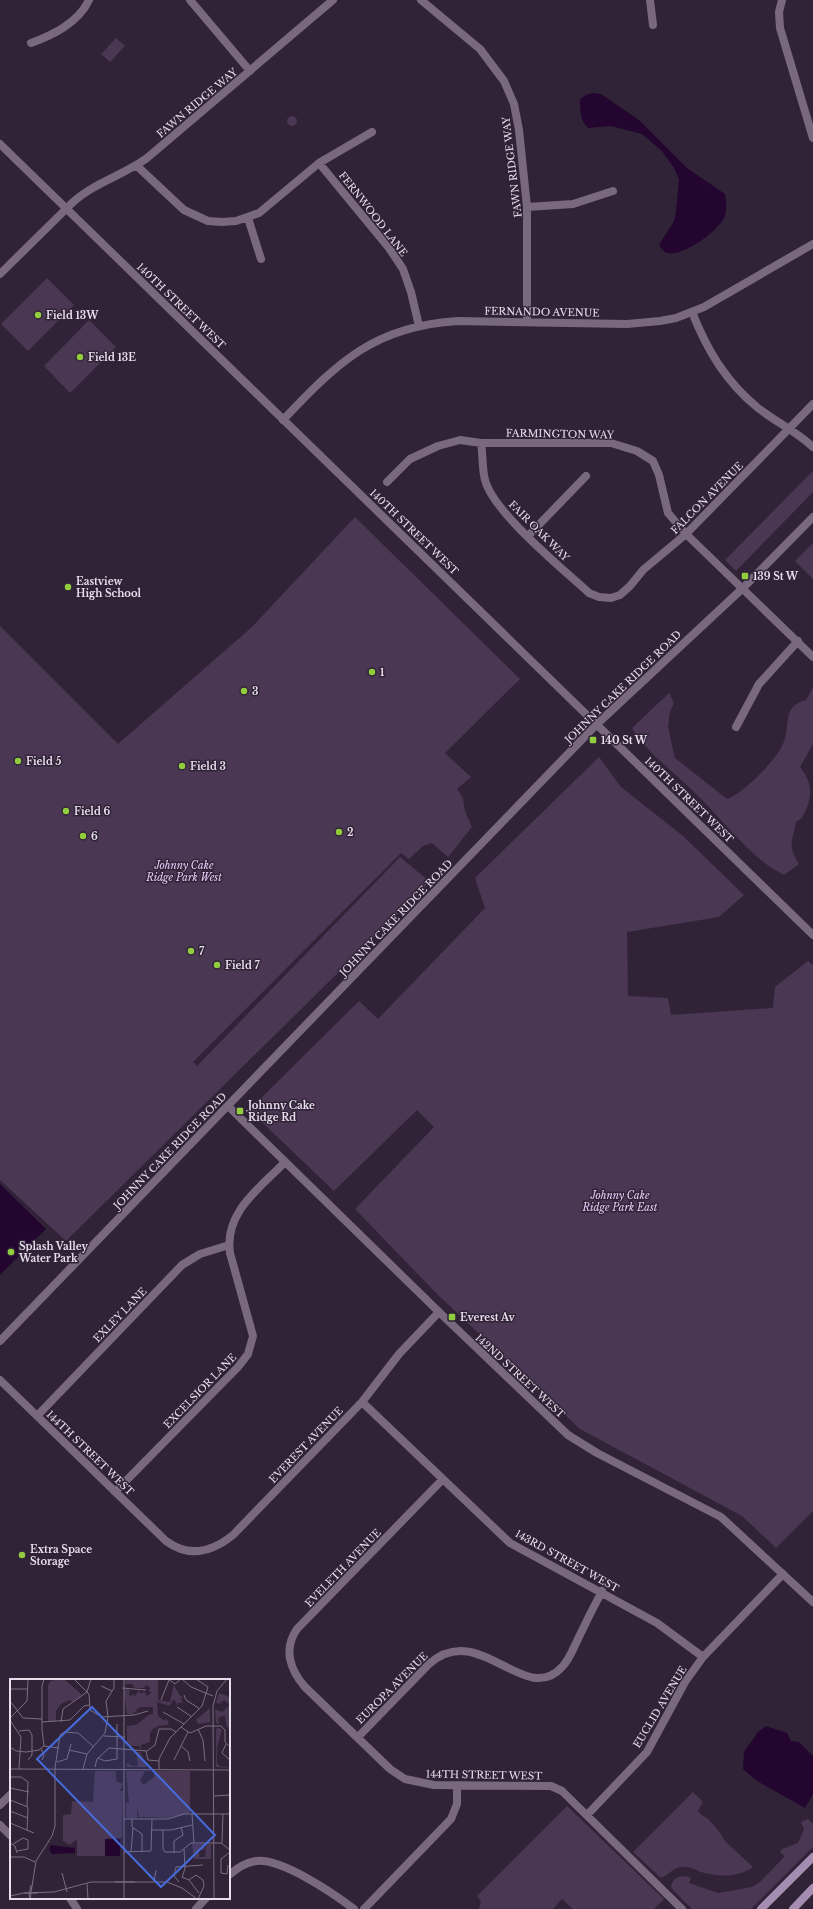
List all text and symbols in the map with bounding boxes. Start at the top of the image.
street label: FAWN RIDGE WAY [154,65,241,141]
street label: FAWN RIDGE WAY [499,115,525,218]
street label: FERNWOOD LANE [336,169,410,259]
street label: 140TH STREET WEST [134,260,228,352]
street label: FERNANDO AVENUE [484,304,600,320]
place label: Field 13W [46,309,99,322]
marker: Field 13W [33,310,43,320]
place label: Field 13E [88,351,136,364]
marker: Field 13E [75,352,85,362]
street label: FARMINGTON WAY [506,427,615,441]
street label: FALCON AVENUE [668,459,746,537]
street label: 140TH STREET WEST [367,486,461,578]
street label: FAIR OAK WAY [506,498,573,565]
place label: 139 St W [753,570,799,583]
marker: 139 St W [740,571,750,581]
place label: Eastview High School [76,575,142,600]
marker: Eastview High School [63,582,73,592]
street label: JOHNNY CAKE RIDGE ROAD [561,628,684,748]
place label: 1 [380,666,385,679]
marker: 1 [367,667,377,677]
place label: 3 [252,685,258,698]
marker: 3 [239,686,249,696]
place label: 140 St W [601,734,648,747]
marker: 140 St W [588,735,598,745]
street label: 140TH STREET WEST [642,754,736,846]
place label: Field 5 [26,755,61,768]
marker: Field 5 [13,756,23,766]
place label: Field 3 [190,760,226,773]
marker: Field 3 [177,761,187,771]
place label: Field 6 [74,805,110,818]
marker: Field 6 [61,806,71,816]
place label: 2 [347,826,354,839]
marker: 2 [334,827,344,837]
place label: 6 [91,830,98,843]
marker: 6 [78,831,88,841]
street label: JOHNNY CAKE RIDGE ROAD [335,857,455,980]
park label: Johnny Cake Ridge Park West [145,859,222,884]
place label: 7 [199,945,205,958]
marker: 7 [186,946,196,956]
place label: Field 7 [225,959,261,972]
marker: Field 7 [212,960,222,970]
street label: JOHNNY CAKE RIDGE ROAD [109,1090,229,1213]
place label: Johnny Cake Ridge Rd [246,1099,315,1124]
marker: Johnny Cake Ridge Rd [235,1106,245,1116]
park label: Johnny Cake Ridge Park East [582,1189,658,1214]
place label: Splash Valley Water Park [18,1240,89,1265]
marker: Splash Valley Water Park [6,1247,16,1257]
street label: EXLEY LANE [91,1285,149,1345]
place label: Everest Av [460,1311,515,1324]
marker: Everest Av [447,1312,457,1322]
street label: 142ND STREET WEST [473,1331,567,1421]
street label: EXCELSIOR LANE [161,1351,239,1431]
street label: EVEREST AVENUE [266,1404,346,1486]
street label: 144TH STREET WEST [44,1408,136,1498]
street label: EVELETH AVENUE [302,1526,384,1610]
street label: 143RD STREET WEST [513,1527,621,1595]
place label: Extra Space Storage [30,1543,92,1568]
marker: Extra Space Storage [17,1550,27,1560]
street label: EUROPA AVENUE [353,1649,431,1727]
street label: EUCLID AVENUE [630,1664,690,1750]
inset map [10,1679,230,1899]
street label: 144TH STREET WEST [426,1767,542,1783]

